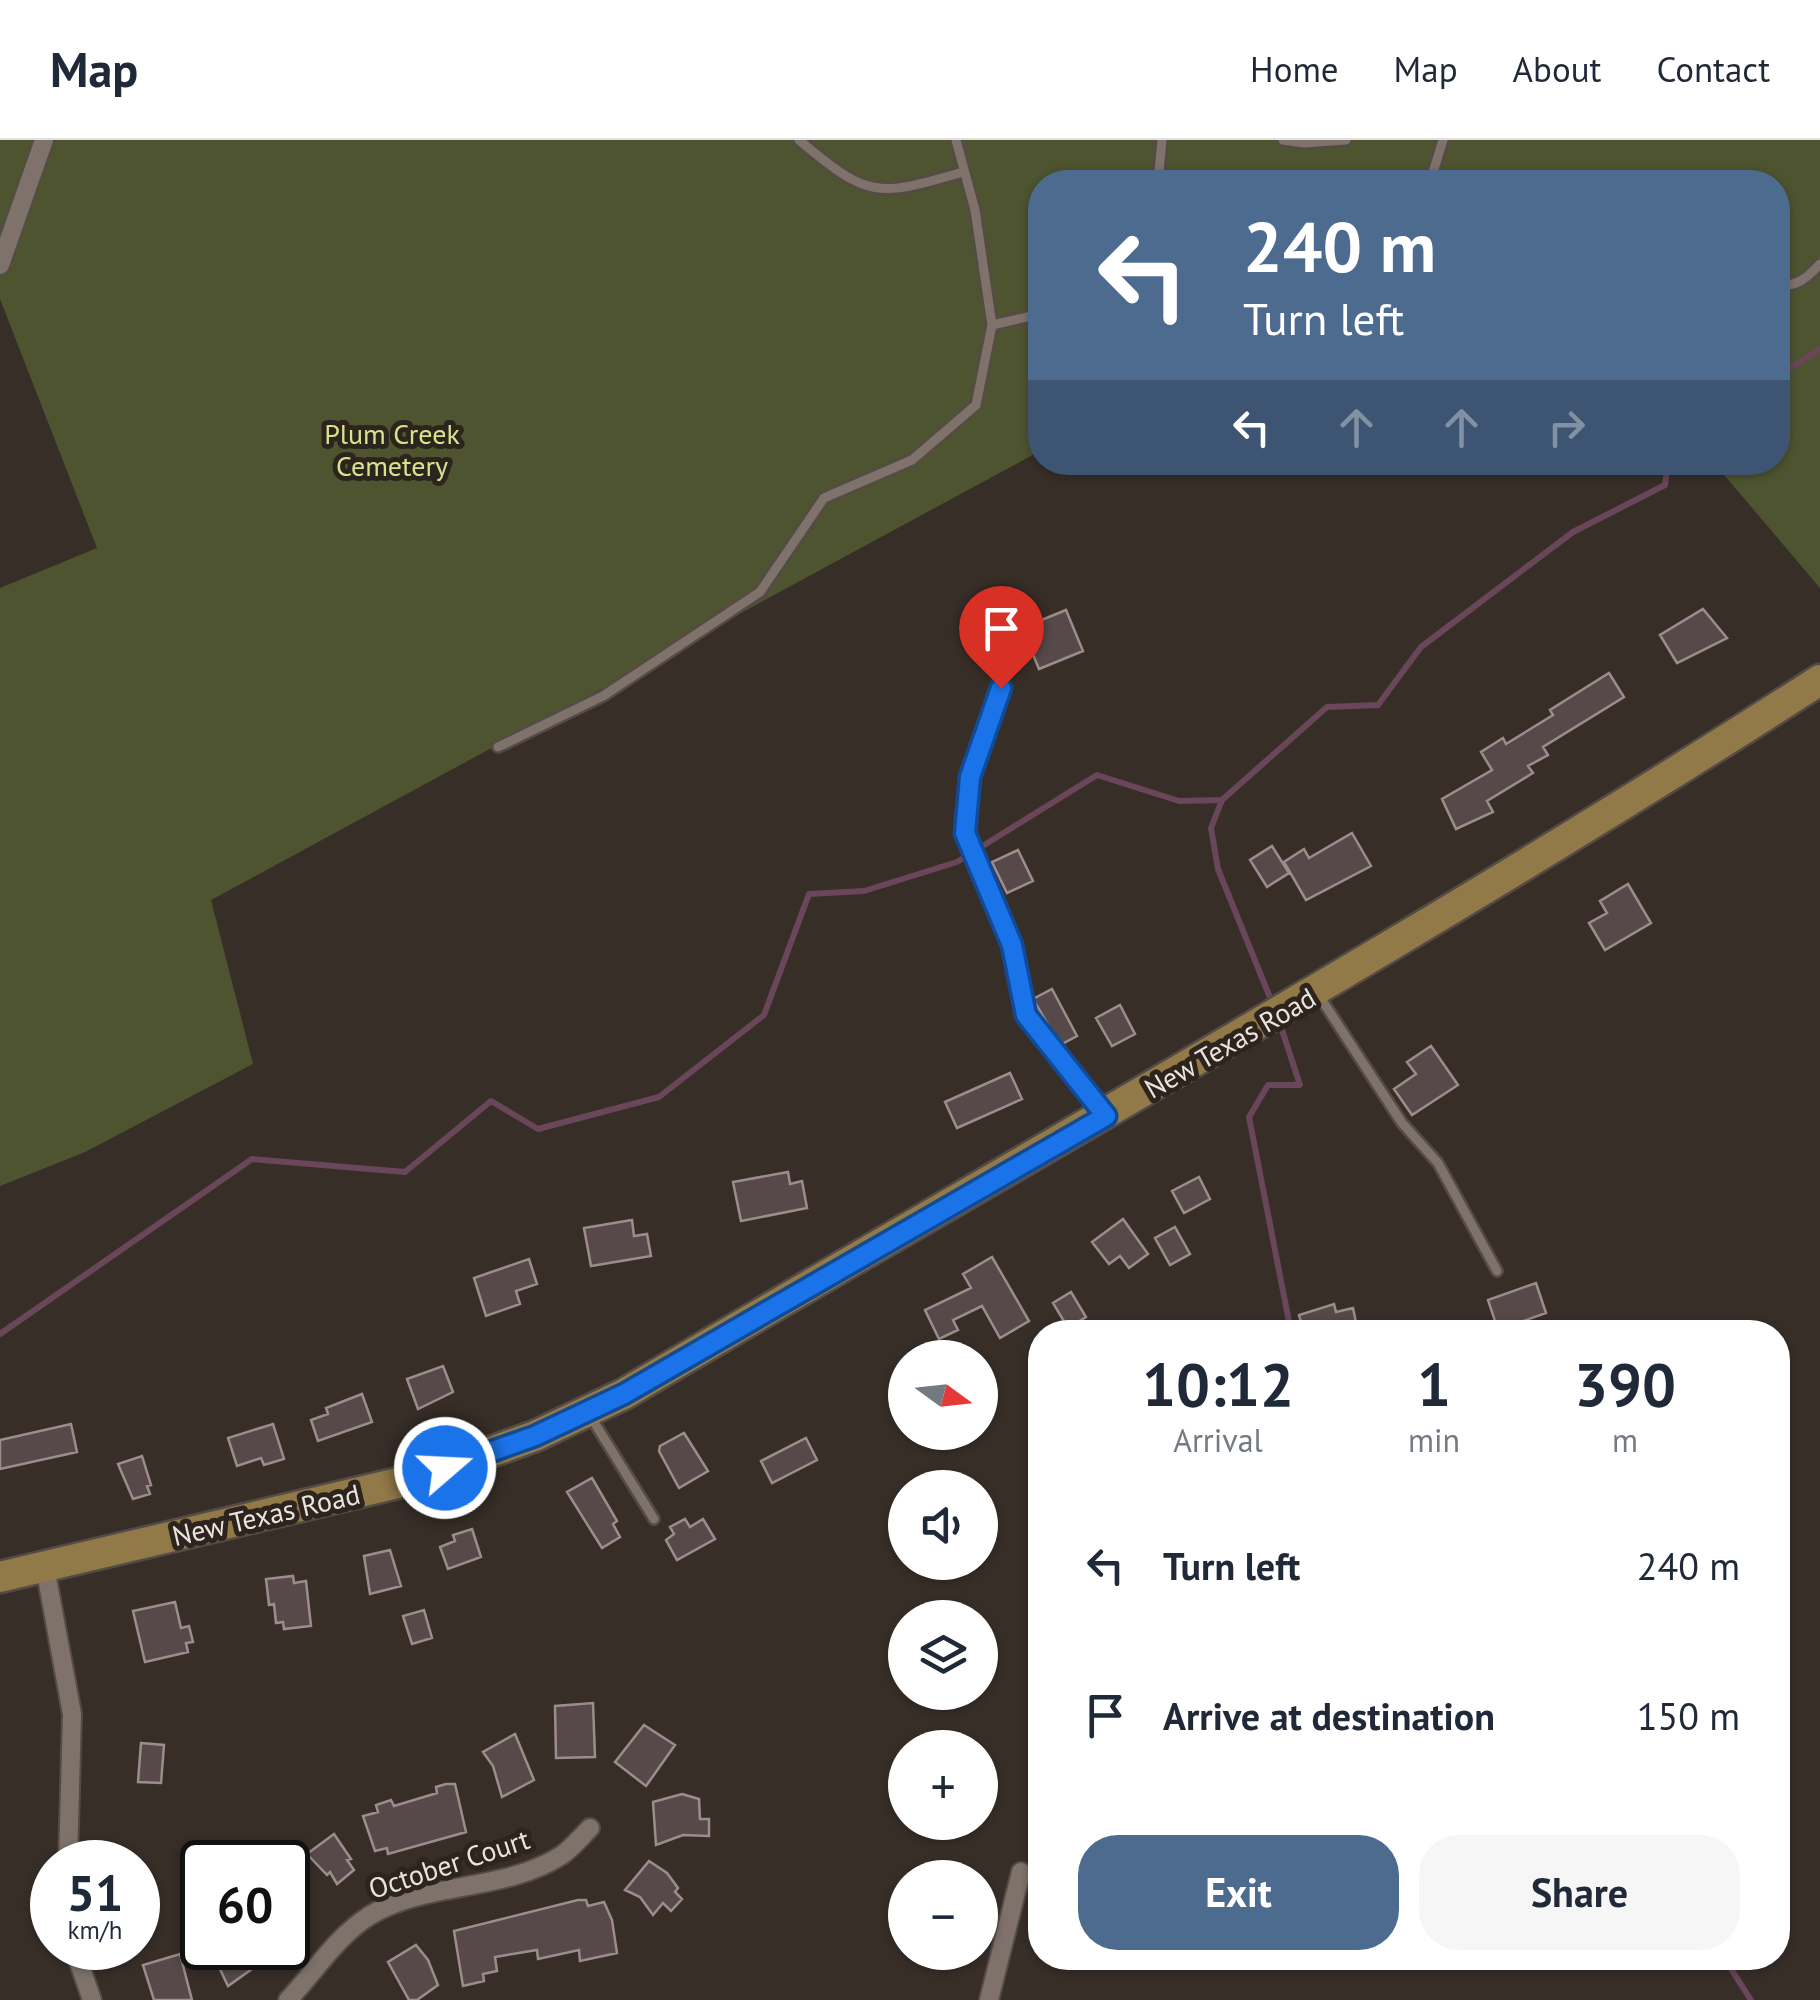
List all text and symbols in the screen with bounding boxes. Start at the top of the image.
text: Map [50,38,138,100]
text: Home [1250,46,1339,92]
text: Map [1394,46,1458,92]
text: About [1513,46,1601,92]
text: Contact [1656,46,1770,92]
text: 240 m [1243,201,1436,291]
icon: left [1078,210,1208,340]
text: Turn left [1243,289,1404,347]
icon: left [1224,400,1279,455]
icon: ahead [1329,400,1384,455]
icon: ahead [1434,400,1489,455]
icon: right [1539,400,1594,455]
park label: Plum Creek Cemetery [324,415,460,484]
pin [959,586,1044,689]
icon: arrive [974,601,1029,656]
street label: New Texas Road [1138,979,1322,1107]
north arrow [888,1340,998,1450]
map controls [888,1340,998,1970]
text: 10:12 [1142,1345,1294,1423]
text: 1 [1417,1345,1451,1423]
text: 390 [1574,1345,1676,1423]
position arrow [393,1416,497,1520]
text: Arrival [1173,1419,1263,1461]
text: min [1408,1419,1460,1461]
text: m [1612,1419,1638,1461]
button: sound [888,1470,998,1580]
street label: New Texas Road [168,1475,363,1554]
icon: left [1078,1538,1133,1593]
text: Turn left [1163,1541,1300,1590]
text: 240 m [1637,1541,1740,1590]
button: layers [888,1600,998,1710]
icon: arrive [1078,1688,1133,1743]
text: Arrive at destination [1163,1691,1495,1740]
text: 150 m [1637,1691,1740,1740]
button: + [888,1730,998,1840]
street label: October Court [364,1820,535,1907]
button: Exit [1078,1835,1399,1950]
button: Share [1419,1835,1740,1950]
speed limit sign: 60 [180,1840,310,1970]
text: 51 [67,1860,123,1925]
button: − [888,1860,998,1970]
text: km/h [68,1914,122,1946]

